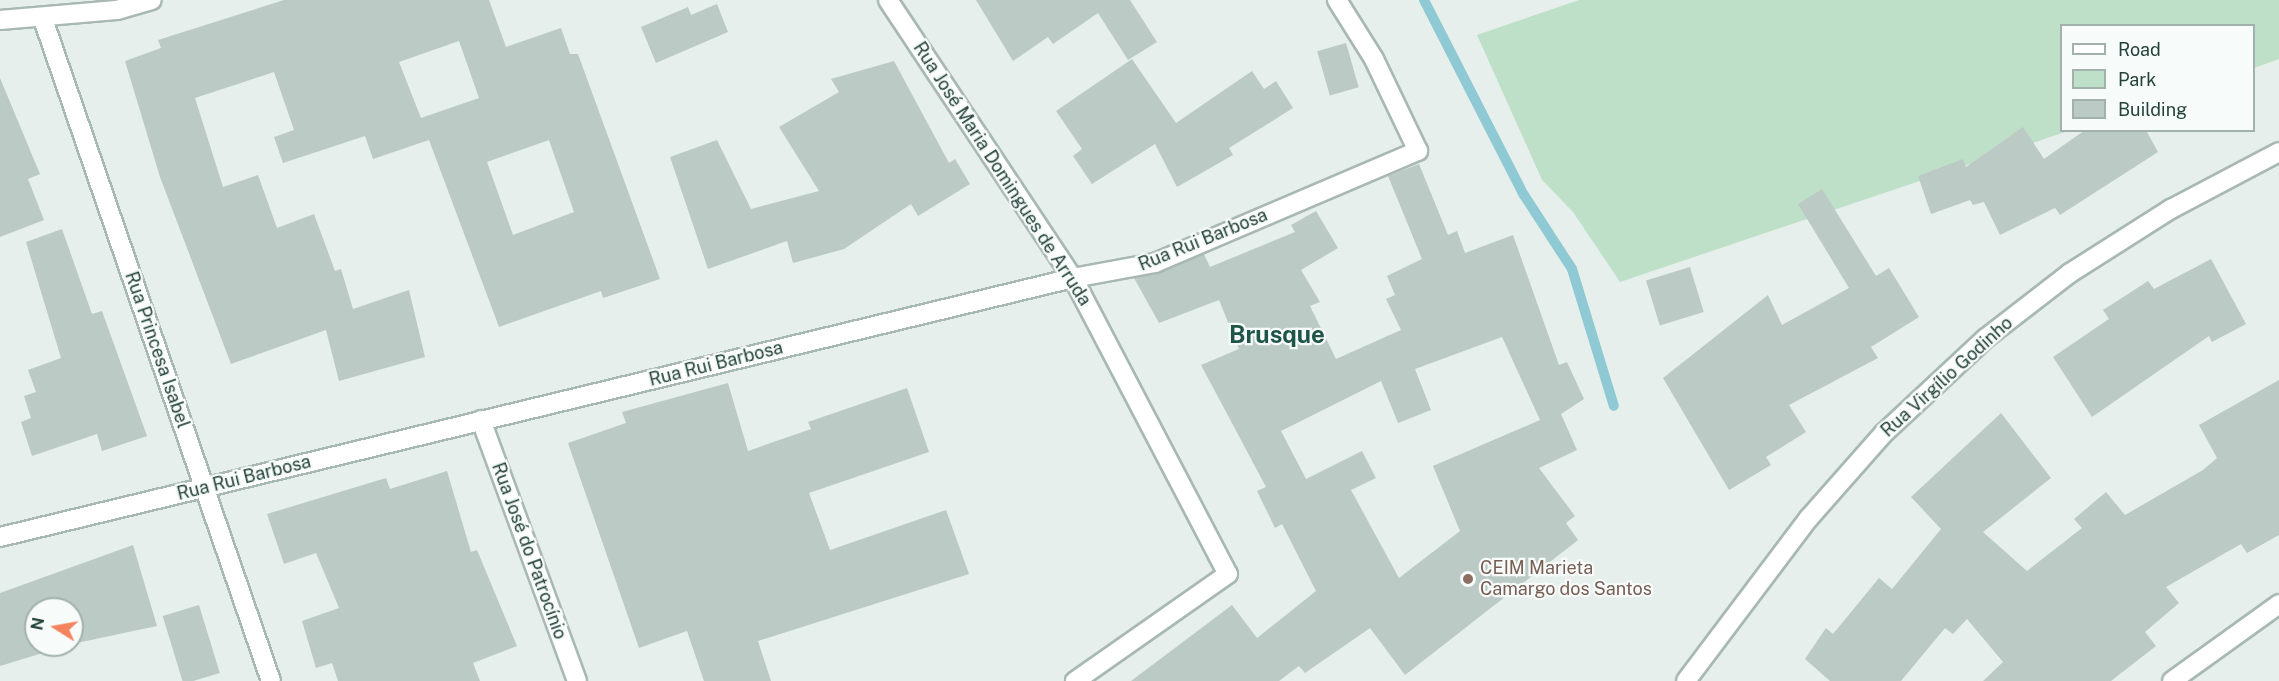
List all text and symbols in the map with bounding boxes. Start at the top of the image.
legend [2060,24,2255,132]
street label: Rua José Maria Domingues de Arruda [908,38,1096,310]
text: Road [2118,39,2161,60]
text: Park [2118,69,2156,90]
text: Building [2118,99,2187,120]
street label: Rua Rui Barbosa [1135,204,1271,276]
street label: Rua Princesa Isabel [120,269,194,431]
street label: Rua Virgílio Godinho [1877,312,2017,442]
district label: Brusque [1229,321,1325,349]
street label: Rua Rui Barbosa [647,337,785,391]
street label: Rua Rui Barbosa [175,451,313,505]
street label: Rua José do Patrocínio [487,459,571,643]
place label: CEIM Marieta Camargo dos Santos [1480,558,1652,600]
marker: CEIM Marieta Camargo dos Santos [1461,572,1475,586]
north arrow [24,597,84,657]
text: N [27,616,48,632]

